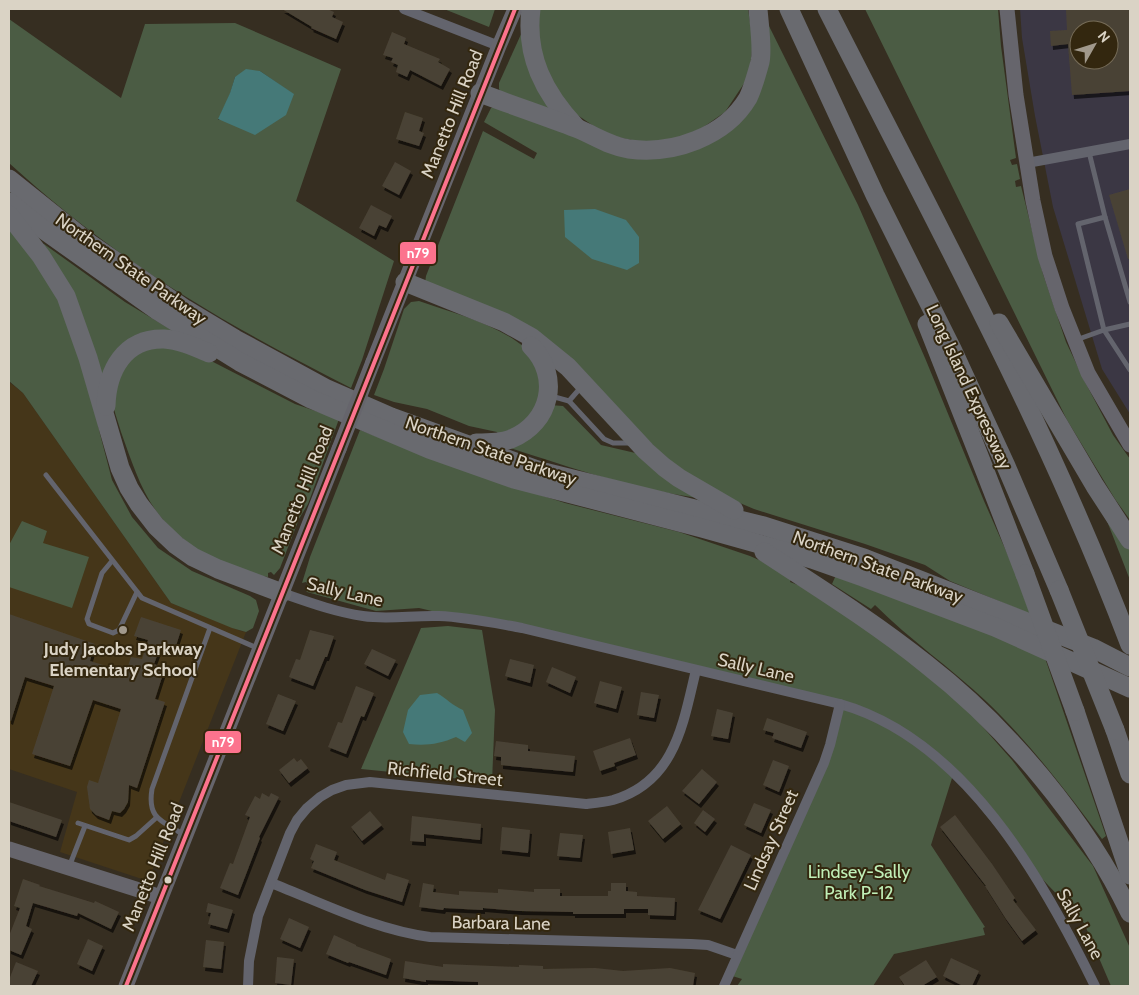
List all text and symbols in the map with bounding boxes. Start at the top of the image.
north arrow [1069,20,1119,70]
text: N [1094,27,1114,46]
street label: Manetto Hill Road [416,47,488,181]
street label: Northern State Parkway [51,208,211,330]
line badge: n79 [399,241,437,265]
text: n79 [407,244,429,262]
street label: Long Island Expressway [921,301,1017,473]
street label: Northern State Parkway [402,411,580,491]
street label: Manetto Hill Road [266,423,338,557]
street label: Northern State Parkway [790,526,966,608]
street label: Sally Lane [305,573,385,611]
marker: Judy Jacobs Parkway Elementary School [117,624,129,636]
place label: Judy Jacobs Parkway Elementary School [43,638,203,681]
street label: Sally Lane [716,649,796,687]
line badge: n79 [204,730,242,754]
text: n79 [212,733,234,751]
street label: Richfield Street [386,757,504,791]
street label: Lindsay Street [739,786,803,894]
street label: Manetto Hill Road [117,800,189,934]
park label: Lindsey-Sally Park P-12 [808,861,910,904]
unlabelled marker [163,875,173,885]
street label: Sally Lane [1052,885,1108,963]
street label: Barbara Lane [451,911,551,935]

